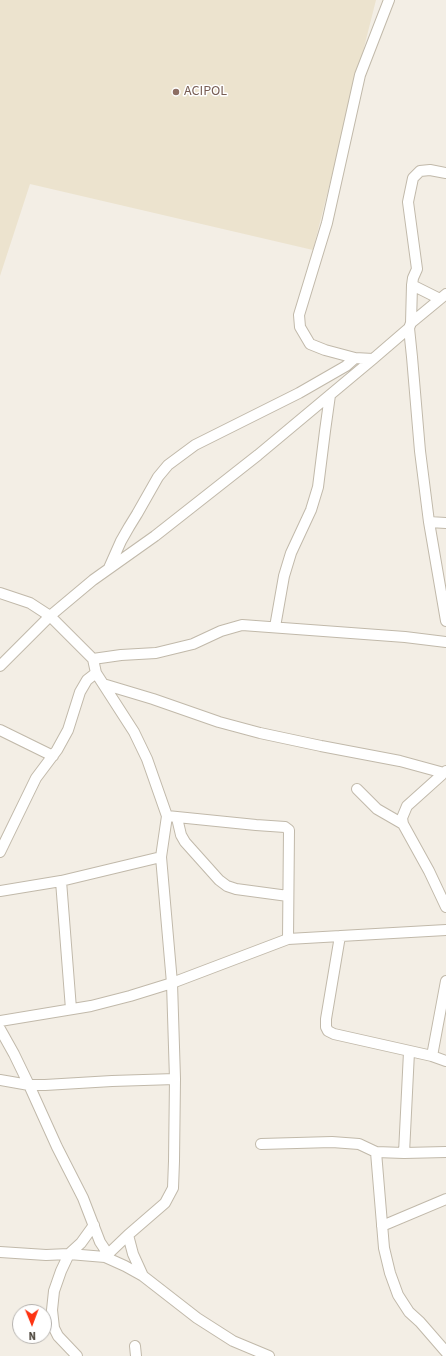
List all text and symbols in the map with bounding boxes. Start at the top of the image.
place label: ACIPOL [184,84,227,100]
marker: ACIPOL [171,87,181,97]
north arrow [12,1304,52,1344]
text: N [28,1328,36,1343]

